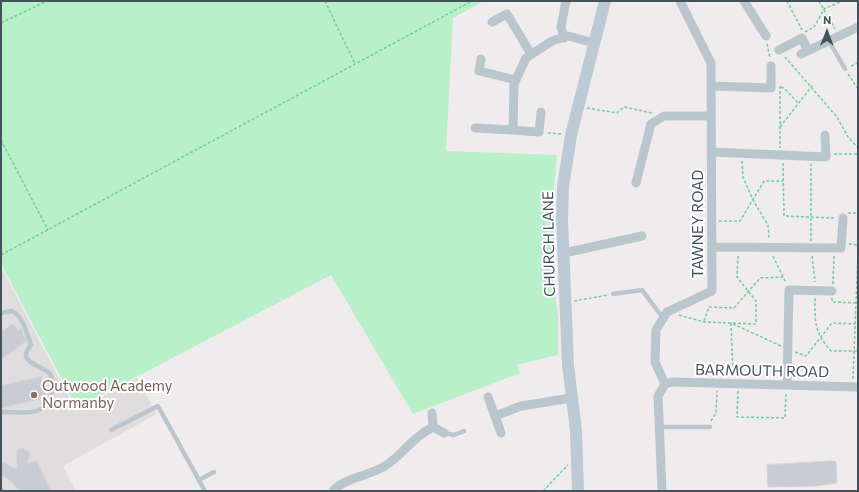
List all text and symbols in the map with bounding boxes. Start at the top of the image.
north arrow [807,12,847,52]
text: N [823,13,831,26]
street label: TAWNEY ROAD [689,170,707,278]
street label: CHURCH LANE [539,191,559,297]
street label: BARMOUTH ROAD [695,361,829,381]
place label: Outwood Academy Normanby [42,377,173,412]
marker: Outwood Academy Normanby [29,390,39,400]

